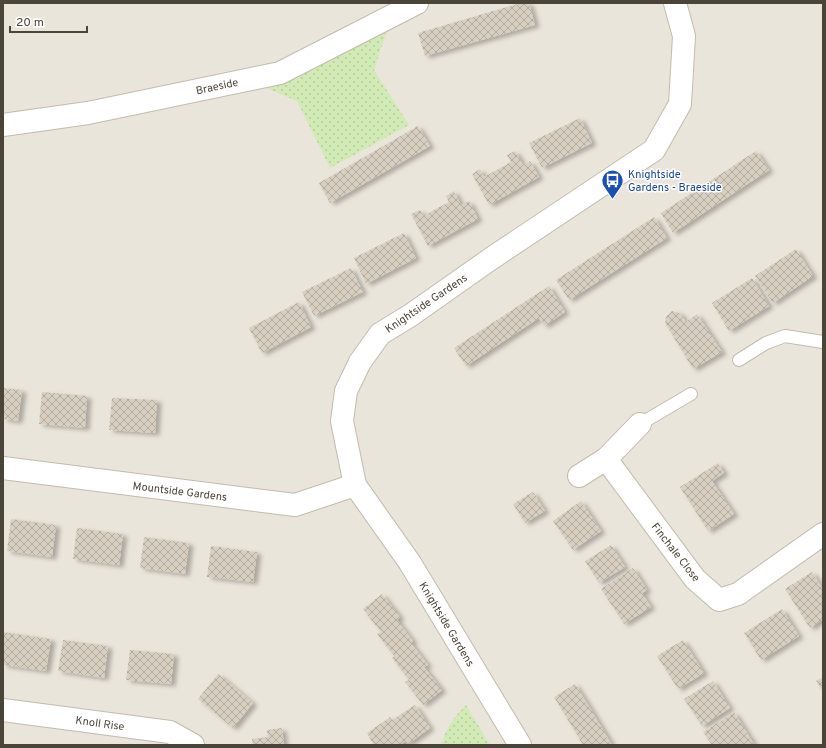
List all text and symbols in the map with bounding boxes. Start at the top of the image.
scale bar [10,8,87,34]
text: 20 m [16,15,44,31]
street label: Braeside [195,76,240,98]
bus stop icon: Knightside Gardens - Braeside [600,167,626,200]
place label: Knightside Gardens - Braeside [628,168,722,195]
street label: Knightside Gardens [383,271,470,337]
street label: Mountside Gardens [132,479,228,505]
street label: Finchale Close [648,520,703,585]
street label: Knightside Gardens [415,580,477,669]
street label: Knoll Rise [75,714,125,734]

